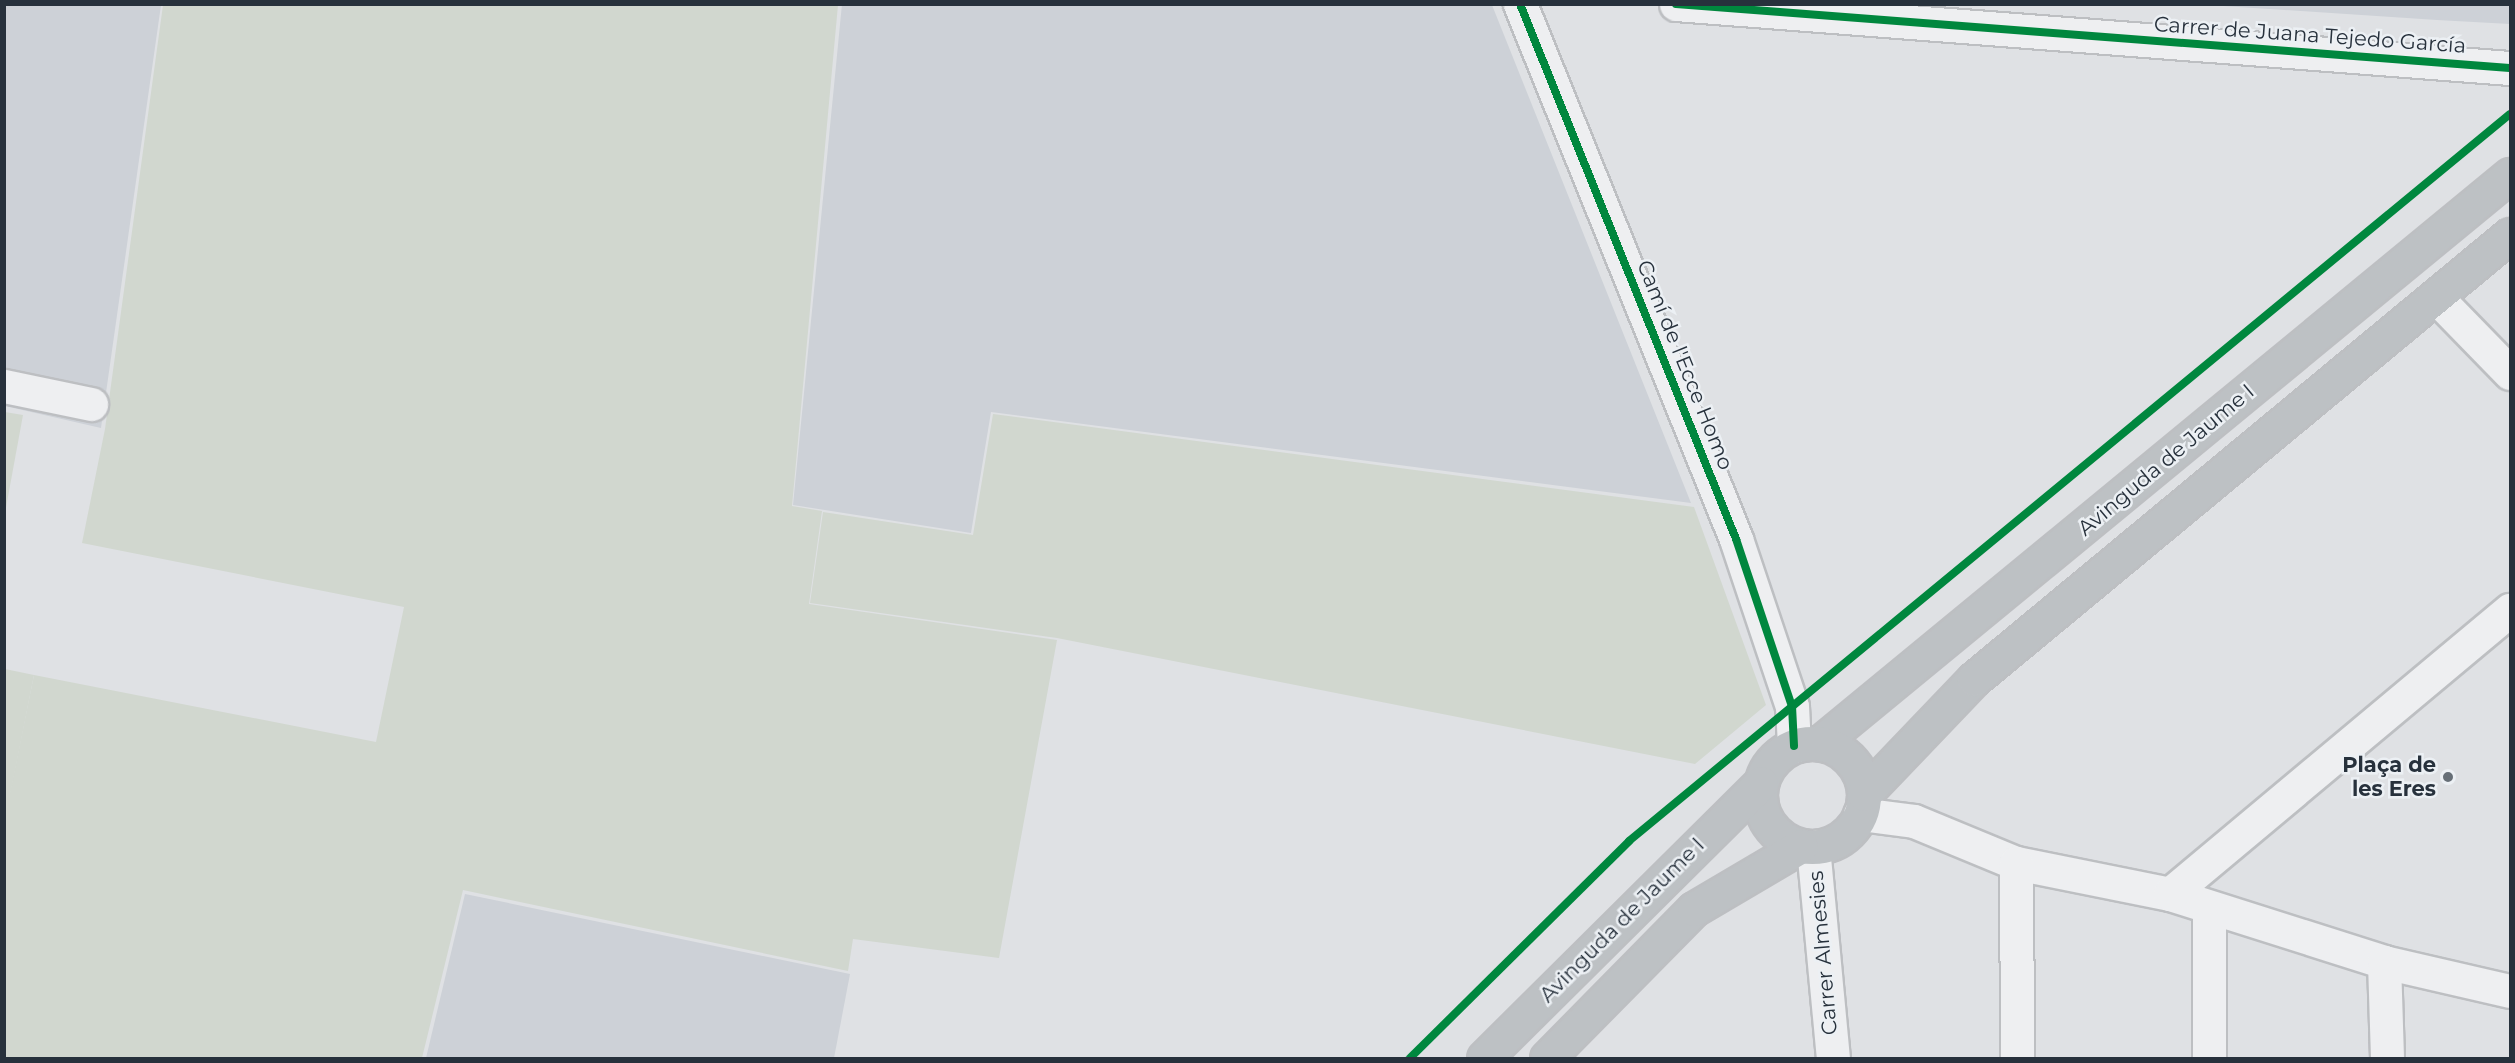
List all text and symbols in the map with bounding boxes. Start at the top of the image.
street label: Carrer de Juana Tejedo García [2153,12,2467,58]
street label: Camí de l'Ecce Homo [1631,256,1739,474]
street label: Avinguda de Jaume I [2073,379,2259,541]
place label: Plaça de les Eres [2342,752,2436,802]
marker: Plaça de les Eres [2441,770,2455,784]
street label: Avinguda de Jaume I [1534,832,1710,1008]
street label: Carrer Almesies [1803,870,1843,1036]

